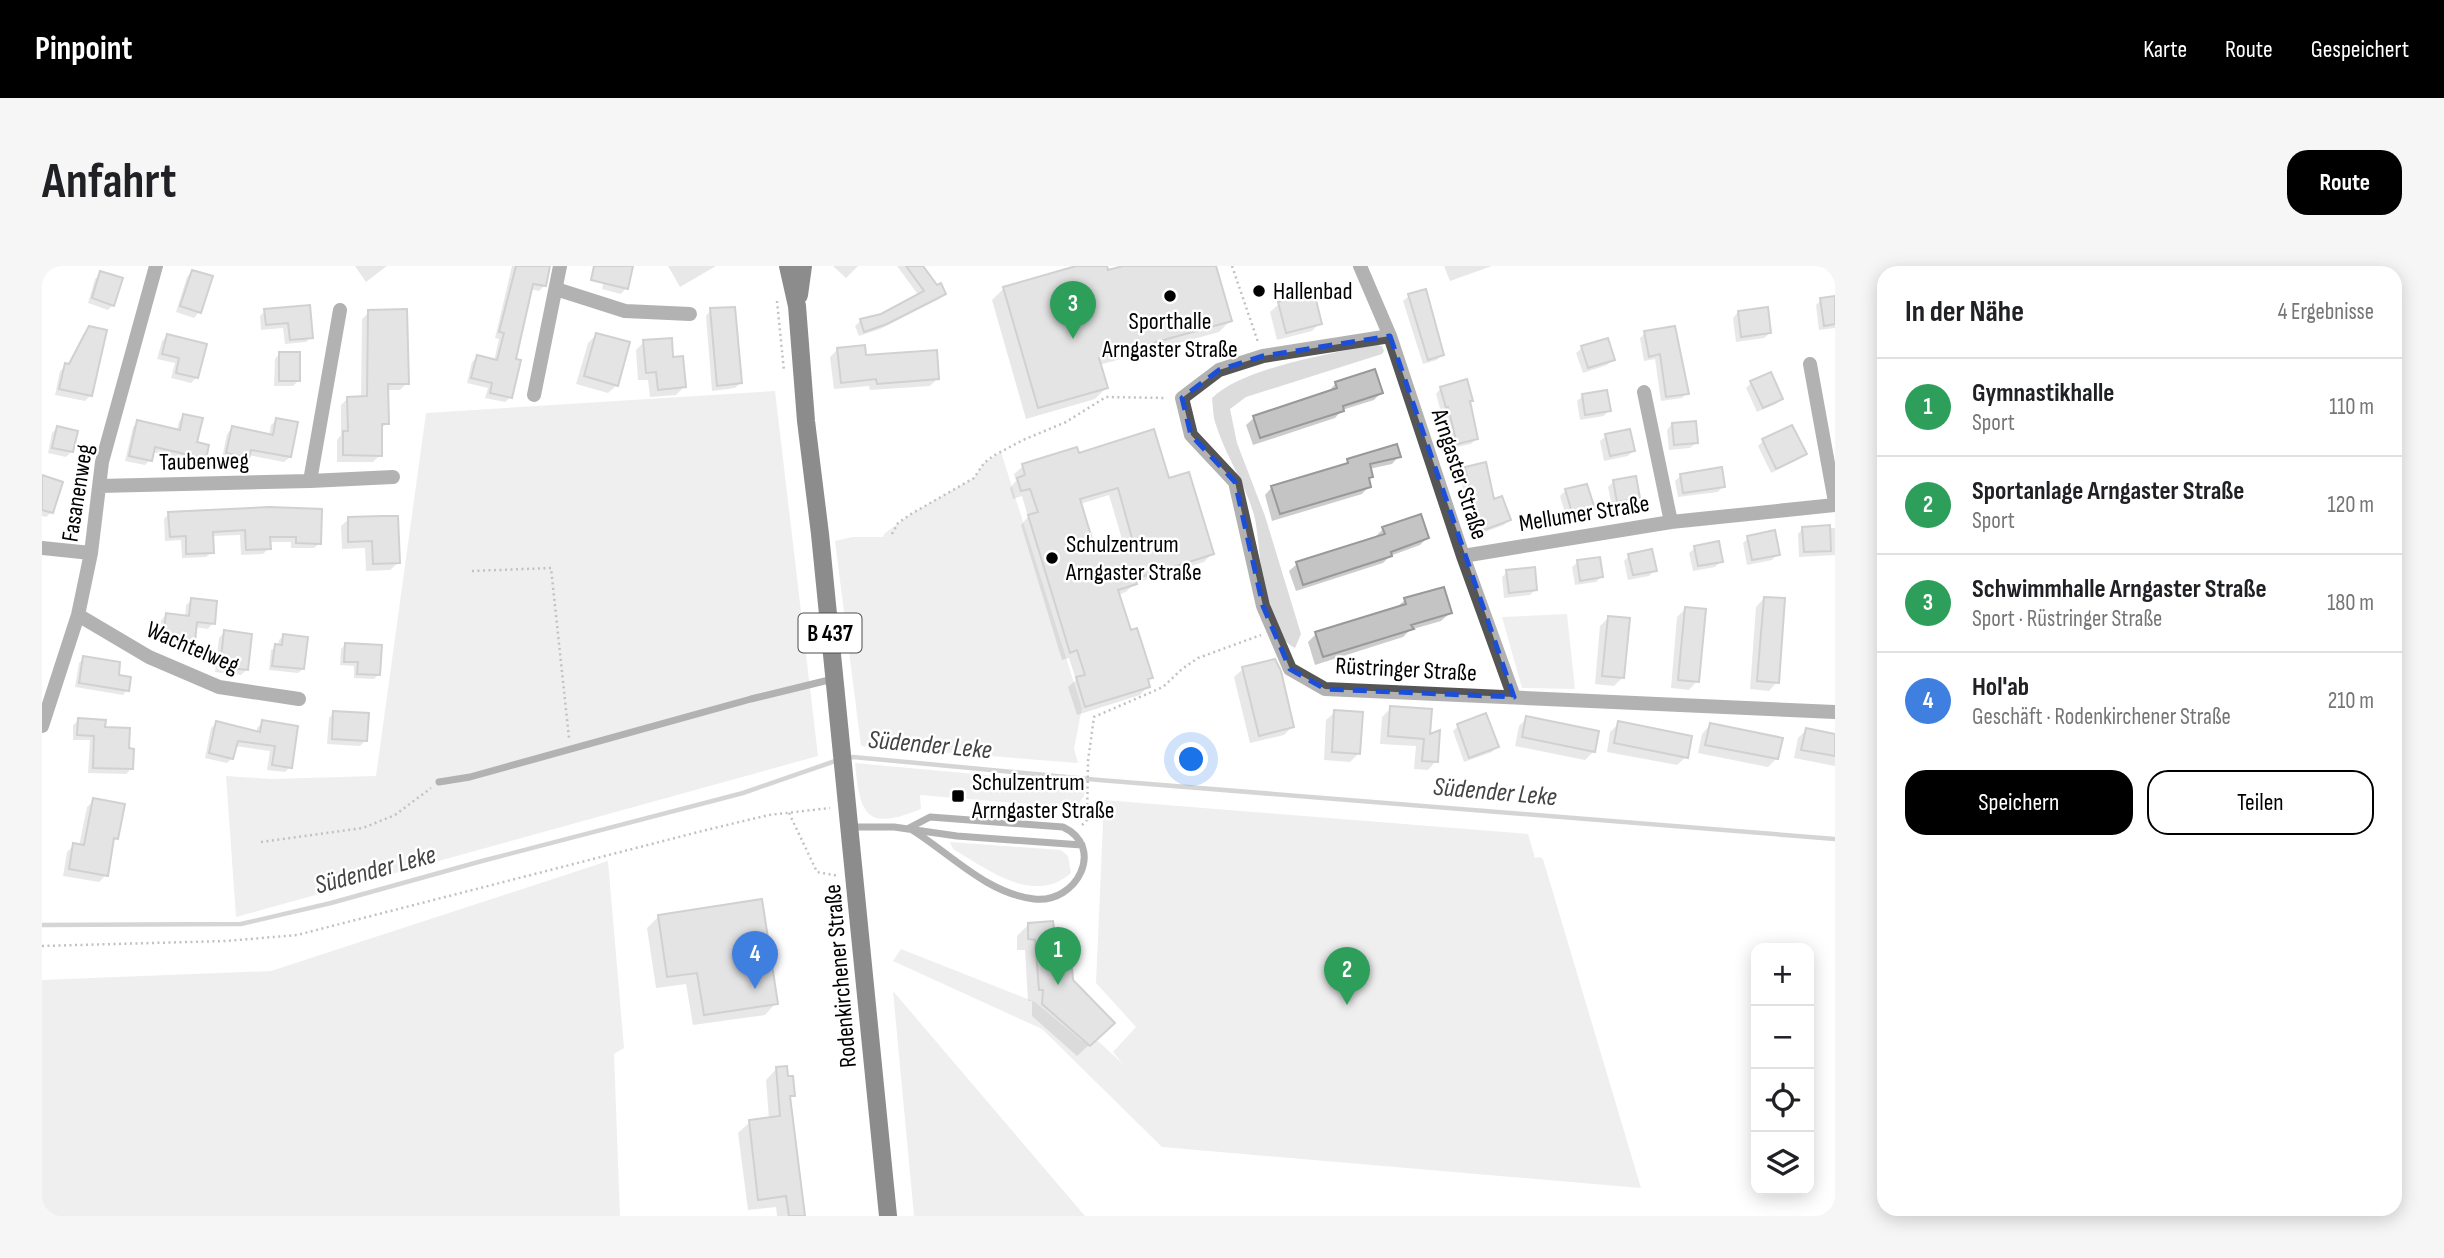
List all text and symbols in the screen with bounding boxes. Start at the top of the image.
text: Pinpoint [35,29,132,69]
text: Karte [2143,35,2187,64]
text: Route [2225,35,2273,64]
text: Gespeichert [2311,35,2409,64]
button: Route [2287,150,2402,215]
text: Anfahrt [42,153,176,212]
place label: Hallenbad [1273,277,1352,306]
pin: 3 [1050,281,1096,339]
marker: Hallenbad [1251,283,1267,299]
marker: Sporthalle Arngaster Straße [1162,288,1178,304]
text: In der Nähe [1905,294,2024,330]
text: 4 Ergebnisse [2278,298,2374,326]
place label: Sporthalle Arngaster Straße [1101,307,1238,364]
text: Gymnastikhalle [1972,378,2114,409]
text: 1 [1923,393,1933,421]
text: 110 m [2329,393,2374,421]
street label: Arngaster Straße [1424,404,1494,543]
text: Sport [1972,409,2015,437]
street label: Fasanenweg [55,442,100,544]
street label: Taubenweg [159,446,249,477]
text: Sportanlage Arngaster Straße [1972,476,2244,507]
street label: Mellumer Straße [1517,489,1651,538]
text: 2 [1923,491,1933,519]
text: 120 m [2328,491,2374,519]
text: Sport [1972,507,2015,535]
place label: Schulzentrum Arngaster Straße [1065,530,1202,587]
marker: Schulzentrum Arngaster Straße [1044,550,1060,566]
text: Schwimmhalle Arngaster Straße [1972,574,2267,605]
text: 3 [1923,589,1933,617]
text: 180 m [2327,589,2374,617]
text: Sport · Rüstringer Straße [1972,605,2162,633]
road number: B 437 [798,614,862,652]
street label: Wachtelweg [142,615,244,680]
street label: Rüstringer Straße [1335,651,1477,688]
text: Hol'ab [1972,672,2029,703]
text: 4 [1923,687,1933,715]
text: 210 m [2328,687,2374,715]
text: Geschäft · Rodenkirchener Straße [1972,703,2231,731]
water label: Südender Leke [867,725,993,766]
your location [1174,742,1208,776]
place label: Schulzentrum Arrngaster Straße [971,768,1114,825]
button: Speichern [1905,770,2133,835]
button: Teilen [2147,770,2374,835]
water label: Südender Leke [1432,772,1558,813]
marker: Schulzentrum Arrngaster Straße [950,788,966,804]
water label: Südender Leke [311,839,439,901]
street label: Rodenkirchener Straße [818,883,863,1069]
pin: 1 [1035,927,1081,985]
pin: 4 [732,931,778,989]
map controls [1751,943,1814,1195]
button: + [1751,943,1814,1006]
pin: 2 [1324,947,1370,1005]
button: − [1751,1006,1814,1069]
button: locate [1751,1069,1814,1132]
button: layers [1751,1132,1814,1195]

